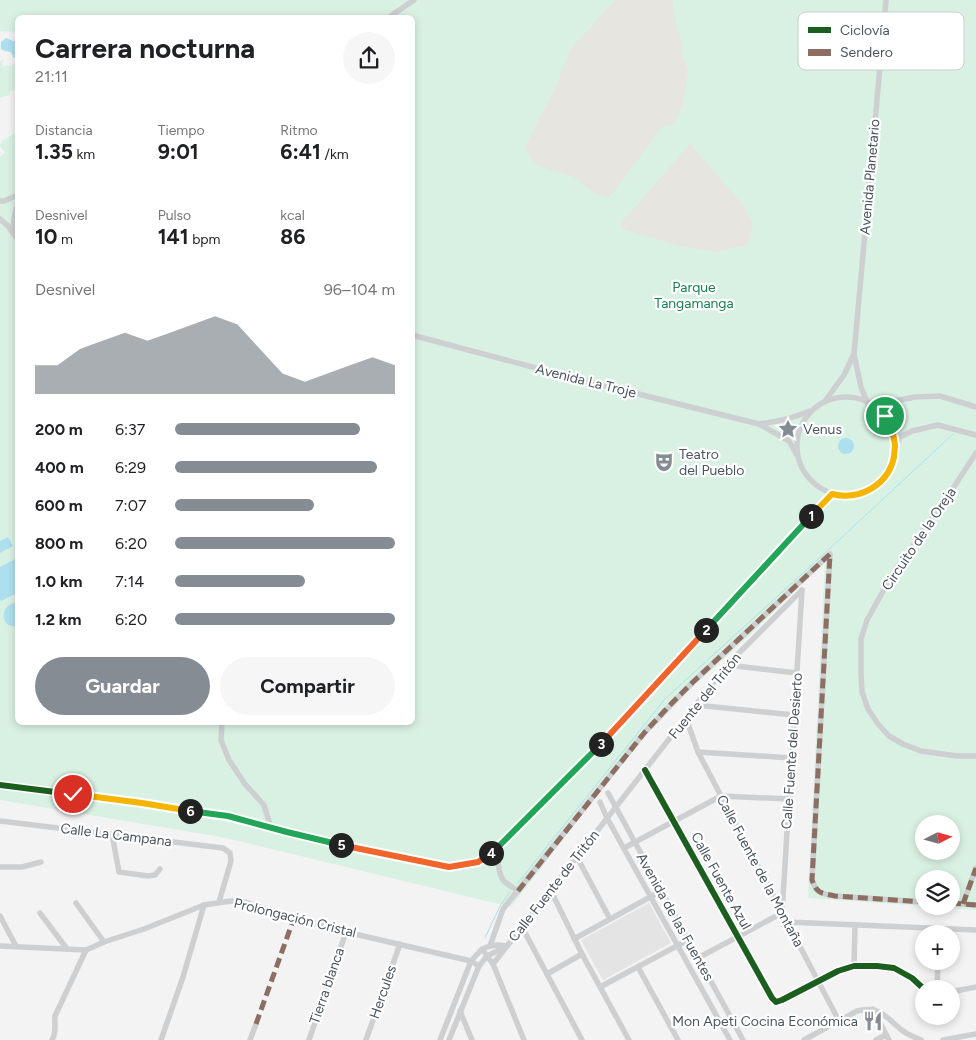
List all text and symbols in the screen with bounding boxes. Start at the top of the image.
legend [798,12,964,70]
text: Ciclovía [840,22,890,39]
text: Carrera nocturna [35,31,255,65]
button: share [343,32,395,84]
text: Sendero [840,44,893,61]
text: 21:11 [35,67,68,86]
street label: Avenida Planetario [856,118,884,236]
text: Distancia [35,122,93,139]
text: Tiempo [158,122,205,139]
text: Ritmo [280,122,318,139]
text: 1.35 [35,139,73,164]
text: 9:01 [158,139,199,164]
text: 6:41 [280,139,321,164]
text: km [73,146,95,163]
text: /km [321,146,349,163]
text: Desnivel [35,207,88,224]
text: Pulso [158,207,191,224]
text: kcal [280,207,305,224]
text: 10 [35,224,57,249]
text: 141 [158,224,189,249]
text: 86 [280,224,305,249]
text: m [57,231,73,248]
text: bpm [189,231,221,248]
park label: Parque Tangamanga [654,279,734,312]
text: Desnivel [35,280,95,299]
text: 96–104 m [324,280,395,299]
street label: Avenida La Troje [534,360,638,402]
pin [864,395,906,437]
icon: arrive [871,402,899,430]
place icon: Venus [777,418,799,440]
text: 200 m [35,420,83,439]
text: 6:37 [115,420,145,439]
place label: Venus [803,421,842,438]
place label: Teatro del Pueblo [679,446,744,479]
theatre icon: Teatro del Pueblo [653,451,675,473]
text: 400 m [35,458,84,477]
text: 6:29 [115,458,146,477]
street label: Circuito de la Oreja [878,484,960,594]
text: 600 m [35,496,83,515]
text: 7:07 [115,496,147,515]
pin: 1 [798,504,824,528]
text: 1 [809,508,814,525]
text: 800 m [35,534,83,553]
text: 6:20 [115,534,147,553]
text: 1.0 km [35,572,82,591]
text: 7:14 [115,572,144,591]
text: 1.2 km [35,610,81,629]
text: 6:20 [115,610,147,629]
pin: 2 [694,618,718,642]
text: 2 [702,622,711,639]
street label: Fuente del Tritón [665,649,745,742]
button: Guardar [35,657,210,715]
button: Compartir [220,657,395,715]
street label: Calle Fuente del Desierto [778,672,806,830]
pin: 3 [588,732,614,756]
text: 3 [598,736,605,753]
pin [52,773,94,815]
icon: check [59,780,87,808]
street label: Calle Fuente de la Montaña [713,792,807,950]
pin: 6 [178,798,202,824]
text: 6 [186,803,195,820]
north arrow [915,815,960,860]
map controls [915,815,960,1025]
street label: Calle La Campana [59,820,173,850]
street label: Calle Fuente de Tritón [505,827,603,945]
street label: Calle Fuente Azul [687,829,755,933]
pin: 5 [328,832,354,858]
text: 5 [337,837,346,854]
pin: 4 [478,840,504,866]
text: 4 [487,845,496,862]
street label: Avenida de las Fuentes [633,850,717,984]
button: layers [915,870,960,915]
street label: Prolongación Cristal [232,895,358,941]
button: + [915,925,960,970]
street label: Tierra blanca [306,946,348,1026]
street label: Hercules [366,963,400,1021]
button: − [915,980,960,1025]
restaurant icon: Mon Apeti Cocina Económica [862,1010,884,1032]
place label: Mon Apeti Cocina Económica [672,1013,858,1030]

